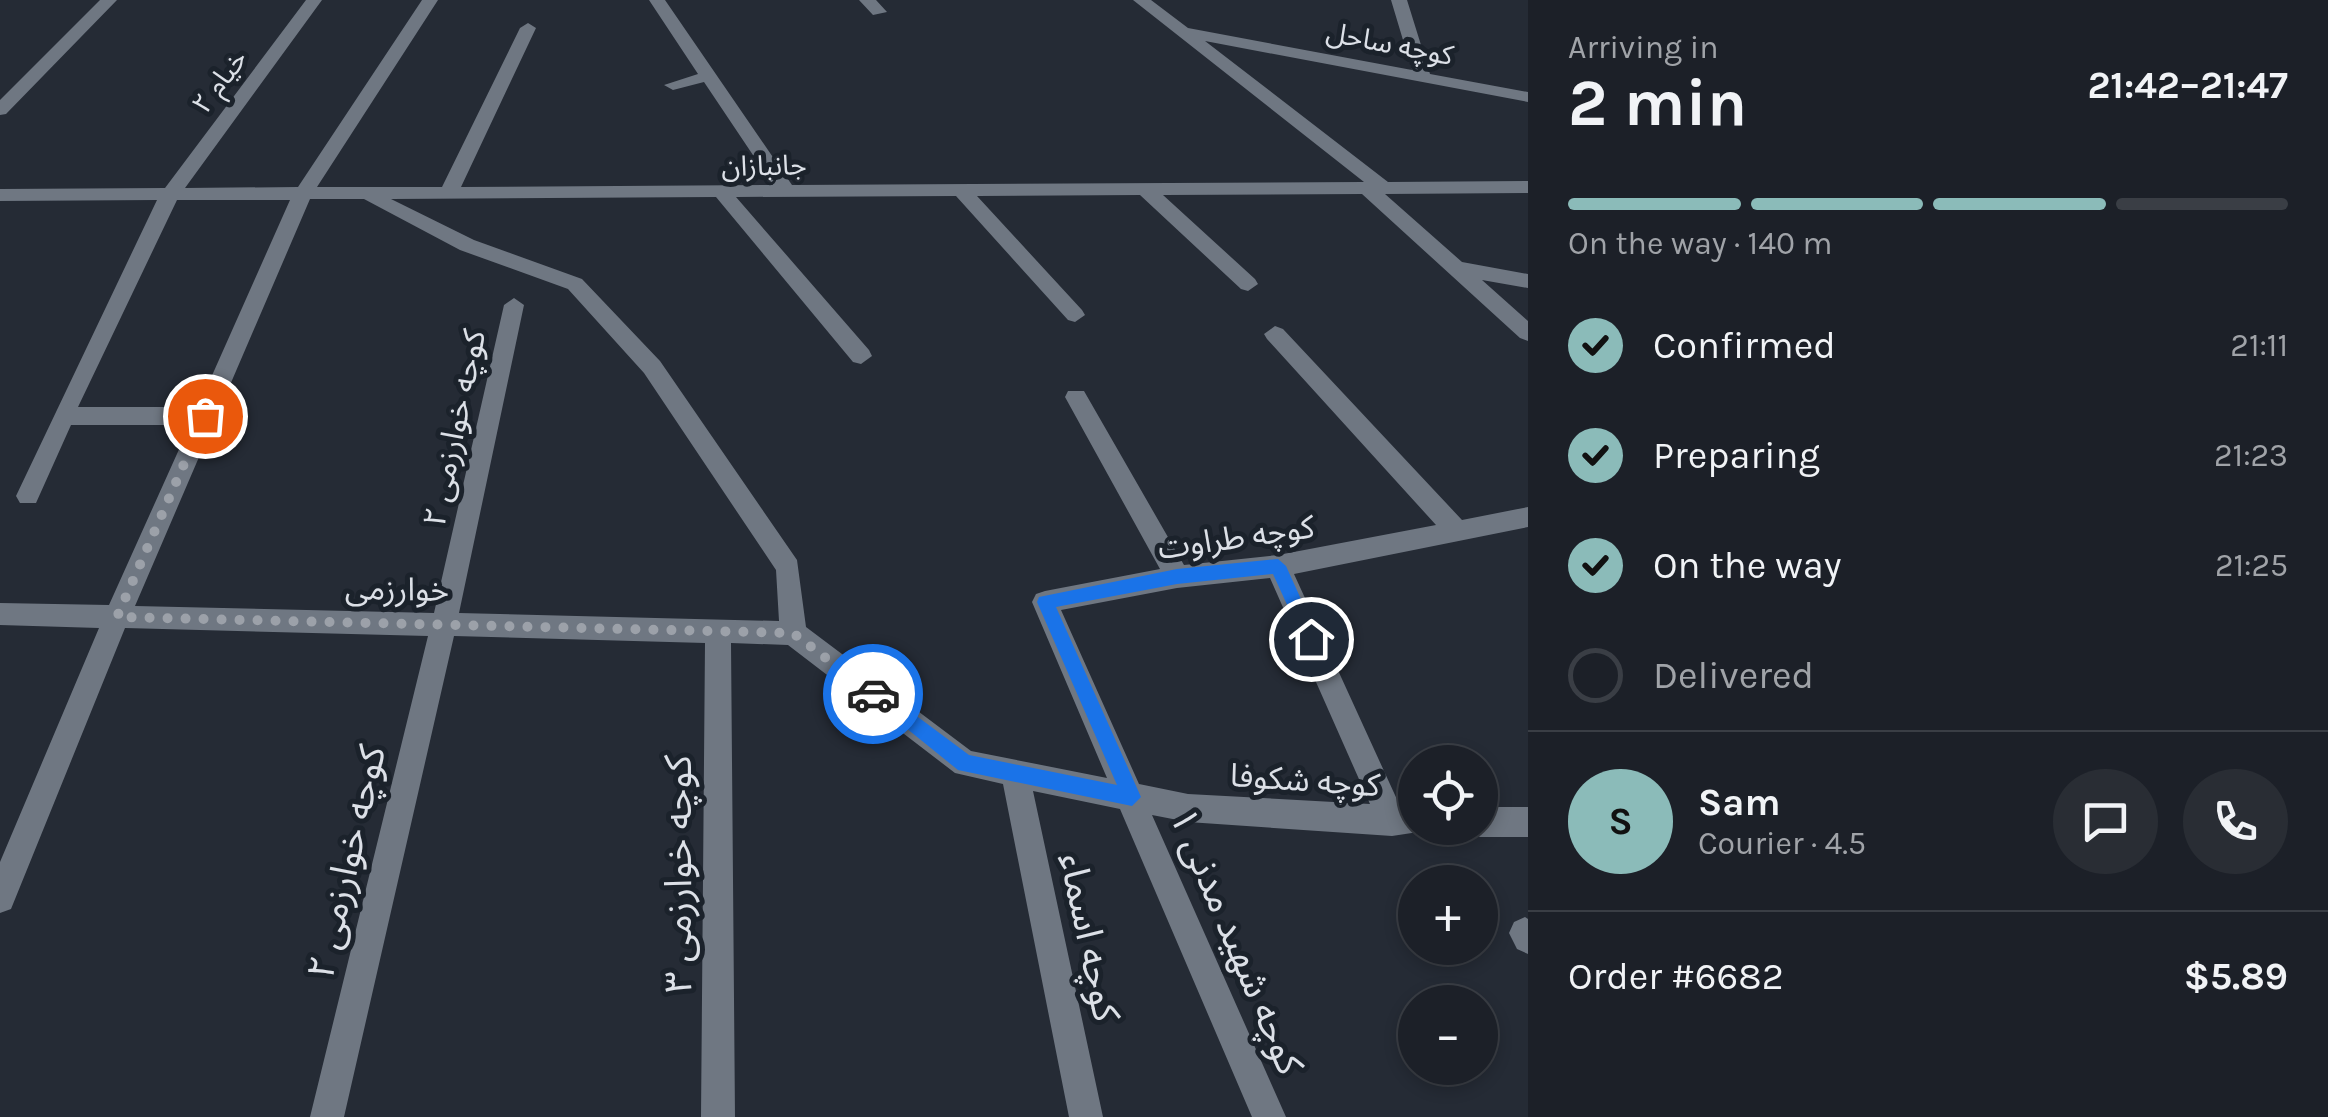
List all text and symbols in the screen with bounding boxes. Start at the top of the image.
street label: کوچه ساحل [1323,15,1457,73]
text: Arriving in [1568,29,1719,66]
street label: خیام ۲ [185,43,257,122]
text: 21:42–21:47 [2087,63,2288,108]
text: 2 min [1568,65,1747,141]
street label: جانبازان [721,148,807,183]
text: On the way · 140 m [1568,225,1833,262]
icon: check [1568,318,1623,373]
text: Confirmed [1653,323,1836,368]
street label: کوچه خوارزمی ۲ [416,325,495,530]
text: 21:11 [2230,327,2288,364]
pin [163,374,248,459]
icon: bag [178,389,233,444]
icon: check [1568,428,1623,483]
text: Preparing [1653,433,1820,478]
text: 21:23 [2214,437,2288,474]
street label: کوچه طراوت [1155,508,1318,568]
icon: check [1568,538,1623,593]
text: On the way [1653,543,1841,588]
text: 21:25 [2215,547,2288,584]
street label: خوارزمی [345,570,449,609]
pin [1269,597,1354,682]
icon: home [1284,612,1339,667]
courier [823,644,923,744]
text: Delivered [1653,653,1814,698]
icon: car [846,667,901,722]
street label: ۲ کوچه خوارزمی [298,740,397,983]
map controls [1398,745,1498,1085]
button: locate [1398,745,1498,845]
street label: ۳ کوچه خوارزمی [656,754,702,993]
street label: کوچه شکوفا [1229,757,1382,805]
button: chat [2053,769,2158,874]
button: phone [2183,769,2288,874]
text: Sam [1698,780,1781,825]
text: S [1608,799,1633,844]
street label: ۱ کوچه شهید مدنی [1159,801,1313,1083]
text: Courier · 4.5 [1698,825,1866,862]
street label: کوچه اسماء [1049,849,1130,1027]
button: + [1398,865,1498,965]
text: Order #6682 [1568,954,1784,999]
text: $5.89 [2184,954,2288,999]
button: − [1398,985,1498,1085]

